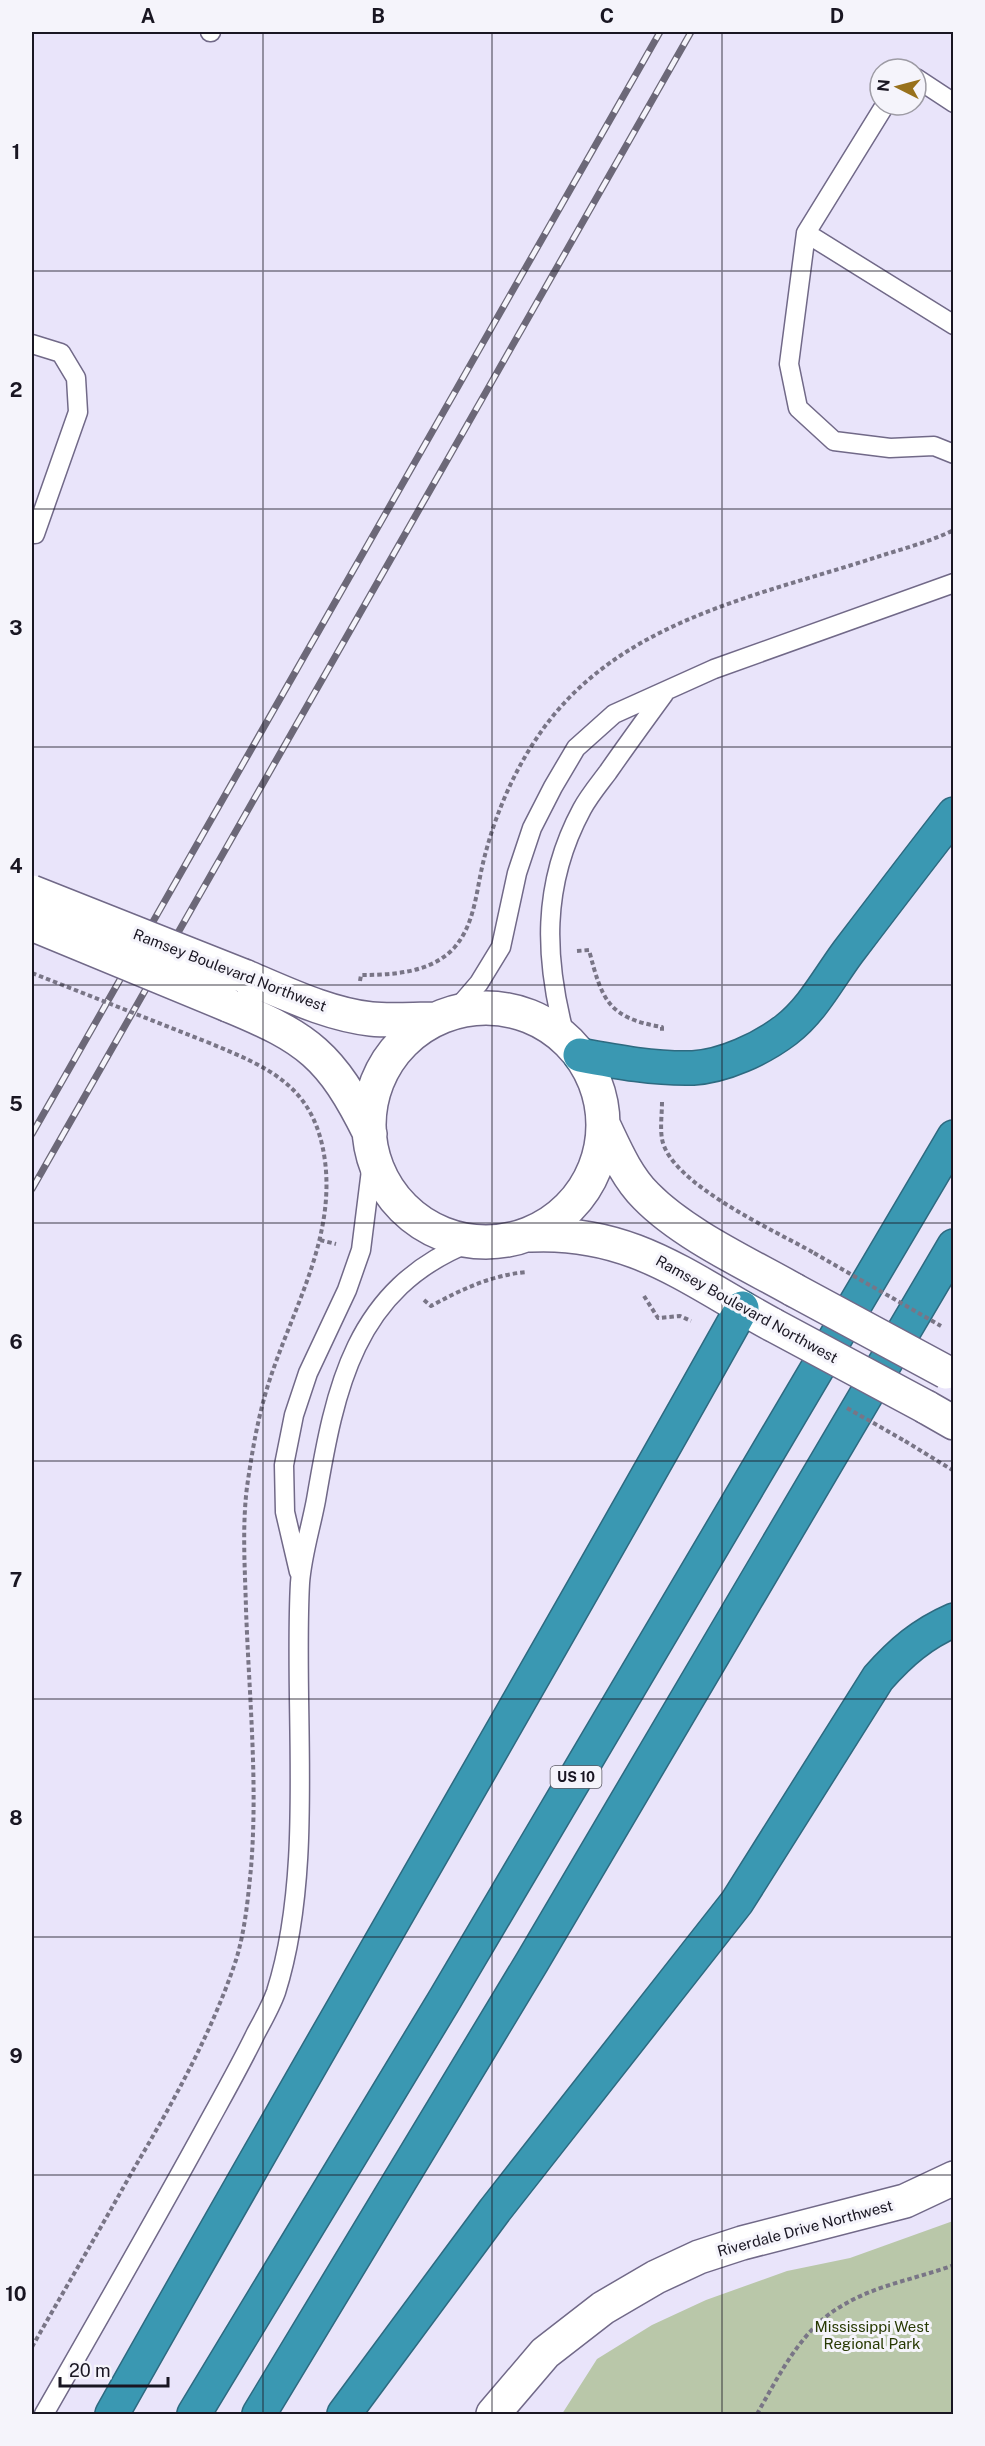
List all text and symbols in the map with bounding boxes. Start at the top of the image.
text: A [141,4,155,28]
text: B [371,4,385,28]
text: C [600,4,614,28]
text: D [830,4,844,28]
north arrow [868,57,928,117]
text: N [873,78,894,93]
text: 1 [12,140,20,164]
text: 2 [10,378,22,402]
text: 3 [9,616,23,640]
text: 4 [9,854,23,878]
street label: Ramsey Boulevard Northwest [131,925,329,1015]
text: 5 [9,1092,23,1116]
street label: Ramsey Boulevard Northwest [653,1252,841,1366]
text: 6 [9,1330,23,1354]
text: 7 [10,1568,22,1592]
road number: US 10 [550,1766,602,1788]
text: 8 [9,1806,23,1830]
text: 9 [9,2044,23,2068]
street label: Riverdale Drive Northwest [715,2196,895,2260]
text: 10 [5,2282,27,2306]
park label: Mississippi West Regional Park [814,2318,930,2352]
scale bar [60,2350,168,2388]
text: 20 m [69,2360,111,2381]

